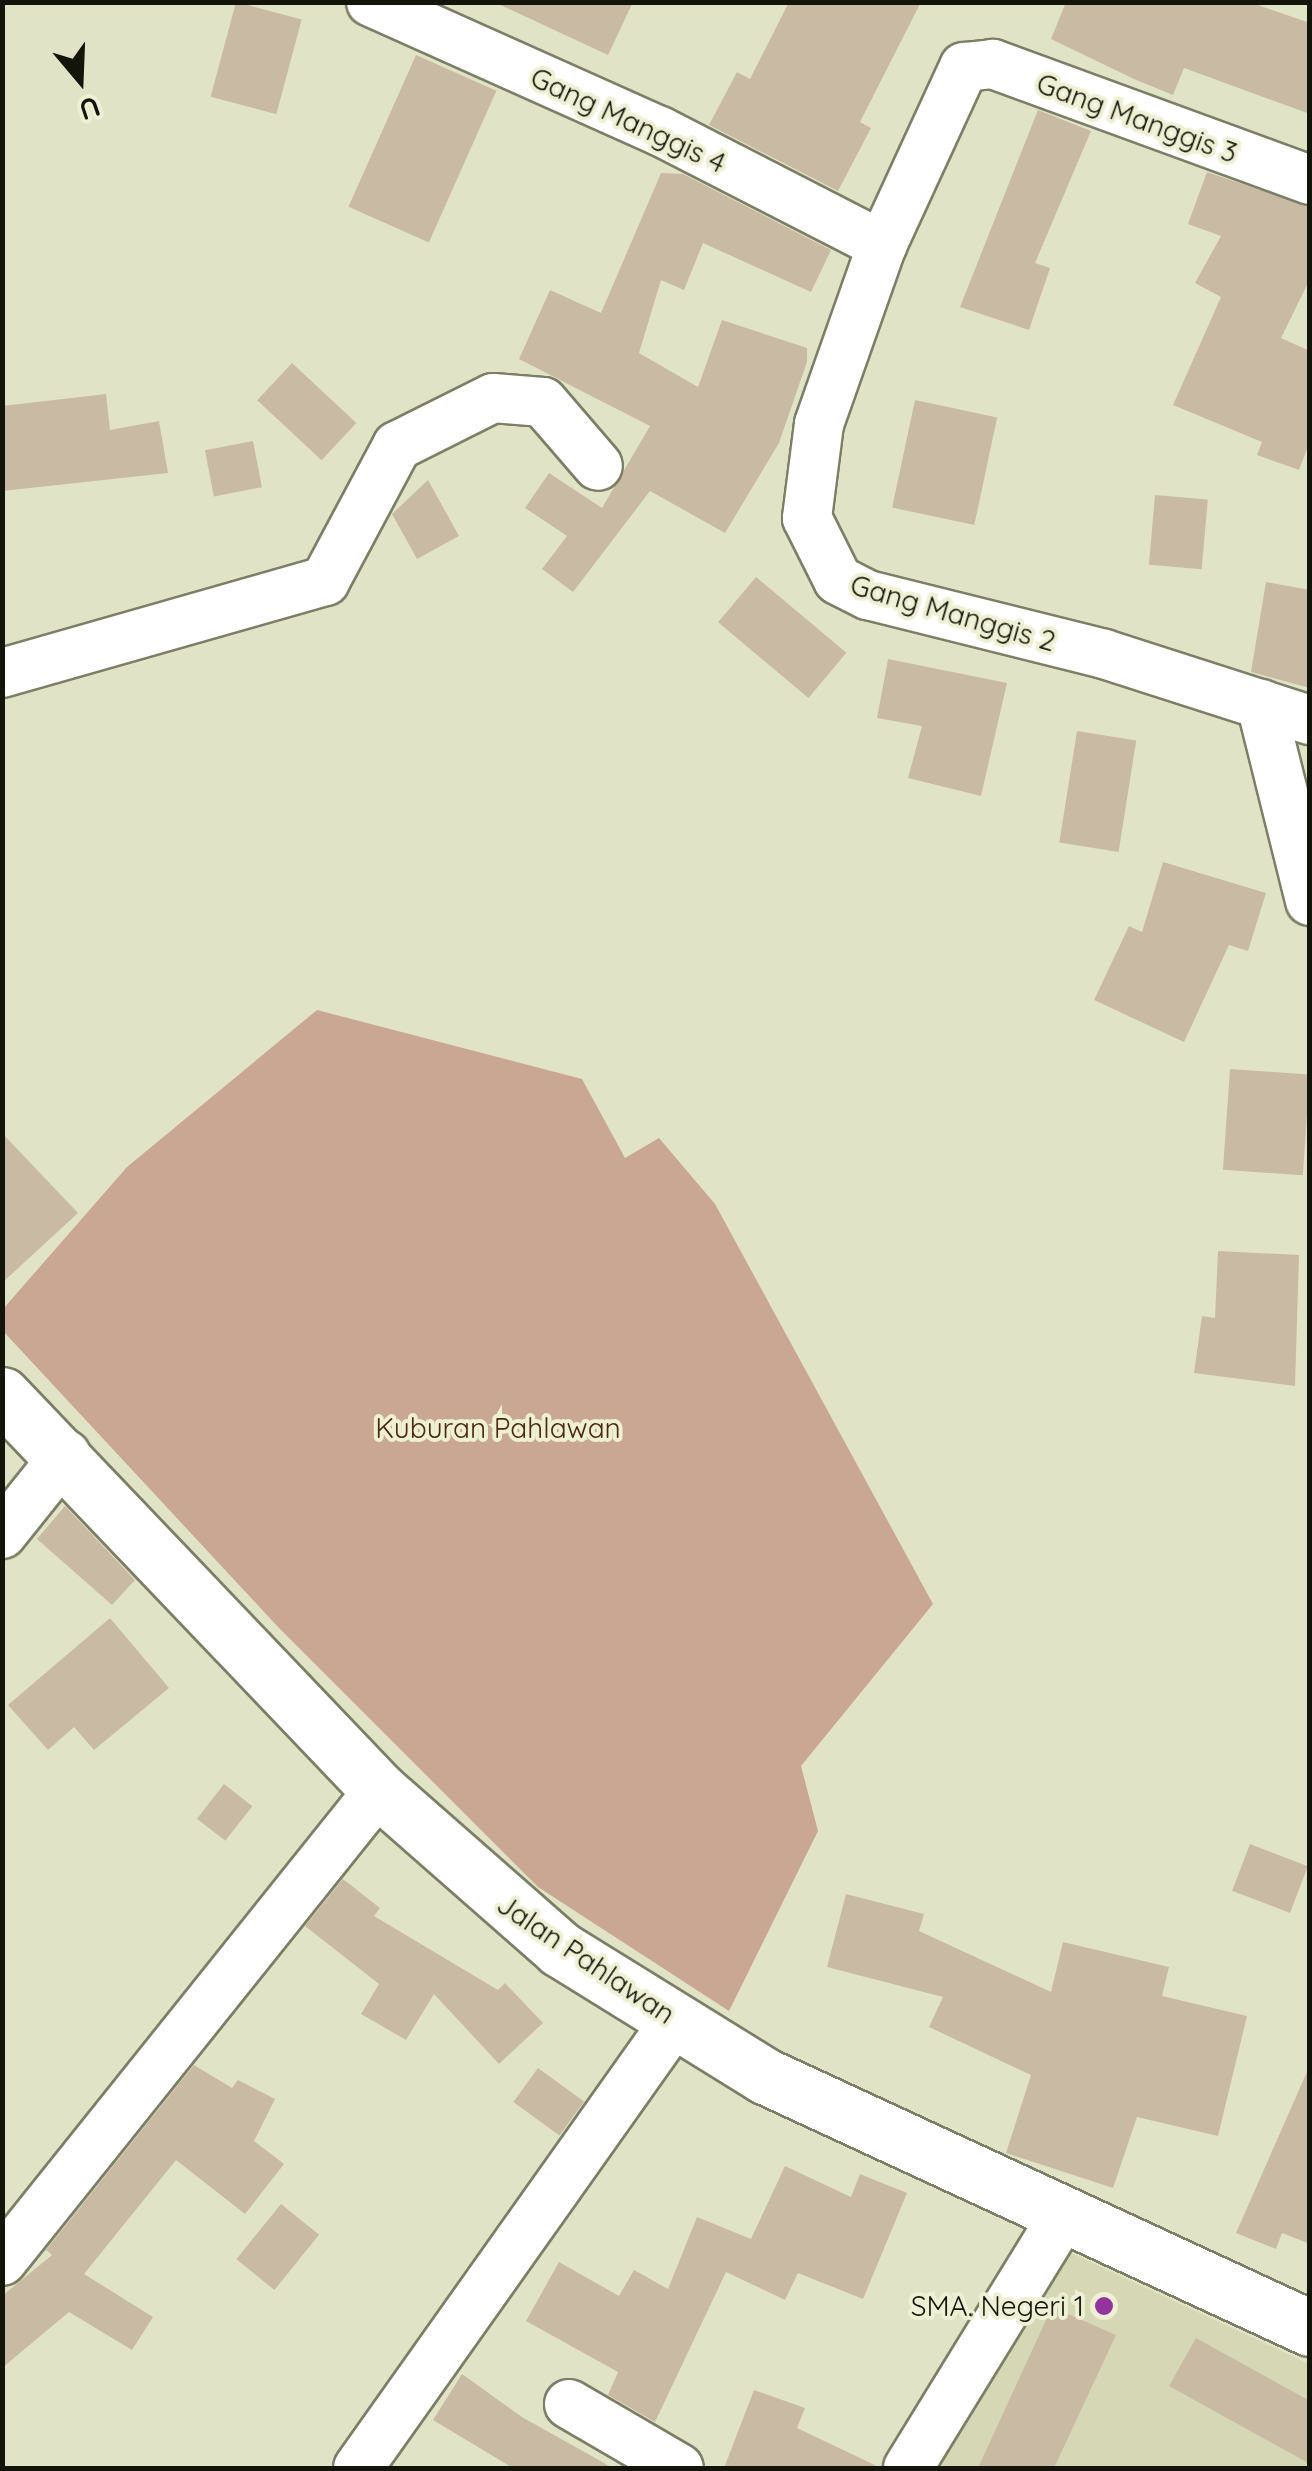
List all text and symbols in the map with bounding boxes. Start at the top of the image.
north arrow [30,30,130,130]
street label: Gang Manggis 4 [525,60,731,180]
street label: Gang Manggis 3 [1032,66,1242,170]
text: U [75,89,105,129]
street label: Gang Manggis 2 [847,568,1059,658]
park label: Kuburan Pahlawan [375,1411,621,1445]
street label: Jalan Pahlawan [491,1887,681,2031]
place label: SMA. Negeri 1 [911,2289,1084,2323]
marker: SMA. Negeri 1 [1093,2295,1115,2317]

